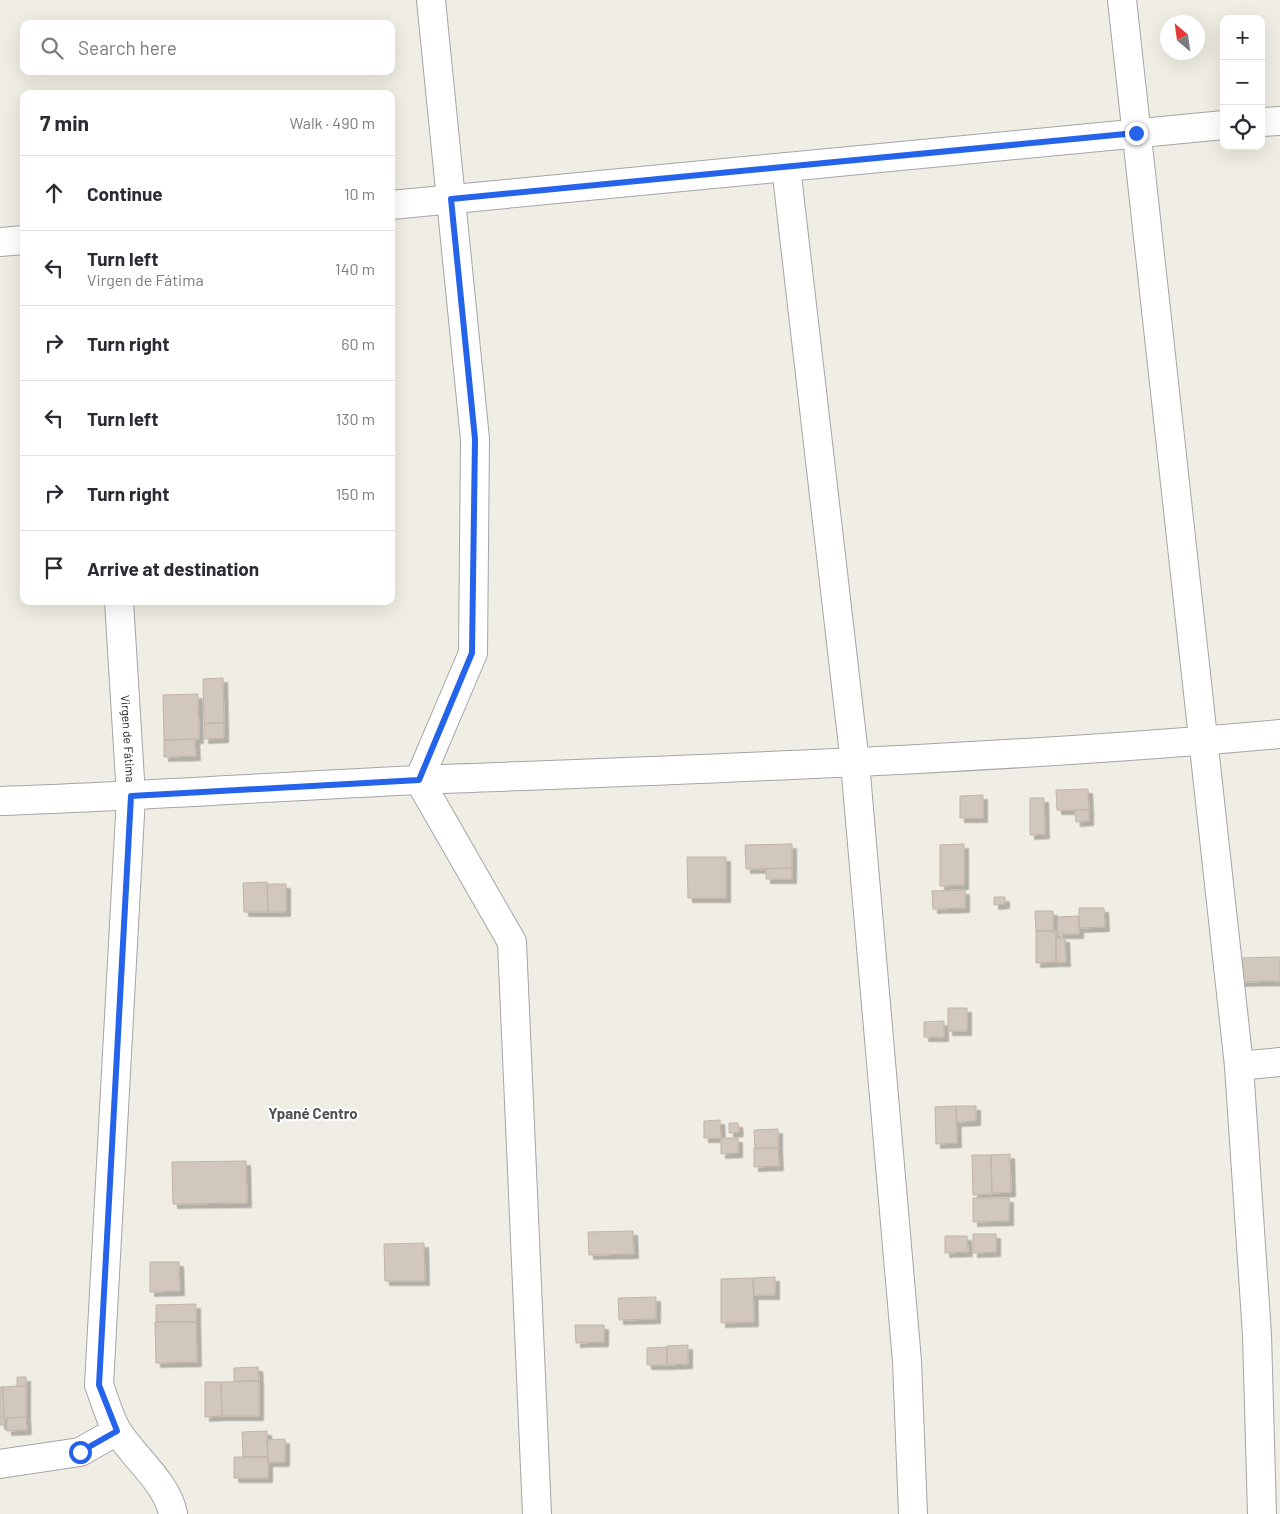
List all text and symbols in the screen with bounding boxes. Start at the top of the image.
north arrow [1160,15,1205,60]
map controls [1220,15,1265,150]
button: + [1220,15,1265,60]
search box [20,20,395,75]
icon: search [38,34,66,62]
text: Search here [78,36,177,59]
button: − [1220,60,1265,105]
button: locate [1220,105,1265,150]
text: 7 min [40,110,89,135]
text: Walk · 490 m [289,113,375,132]
route end [1125,122,1148,145]
icon: ahead [40,179,68,207]
text: Continue [87,182,163,205]
text: 10 m [344,184,375,203]
text: Turn left [87,247,158,270]
icon: left [40,254,68,282]
text: 140 m [335,259,375,278]
text: Virgen de Fátima [87,270,204,289]
icon: right [40,329,68,357]
text: Turn right [87,332,169,355]
text: 60 m [341,334,375,353]
icon: left [40,404,68,432]
text: Turn left [87,407,158,430]
text: 130 m [336,409,375,428]
icon: right [40,479,68,507]
text: Turn right [87,482,169,505]
text: 150 m [336,484,375,503]
icon: arrive [40,554,68,582]
text: Arrive at destination [87,557,259,580]
street label: Virgen de Fátima [119,695,138,783]
district label: Ypané Centro [268,1104,358,1122]
route start [69,1441,92,1464]

